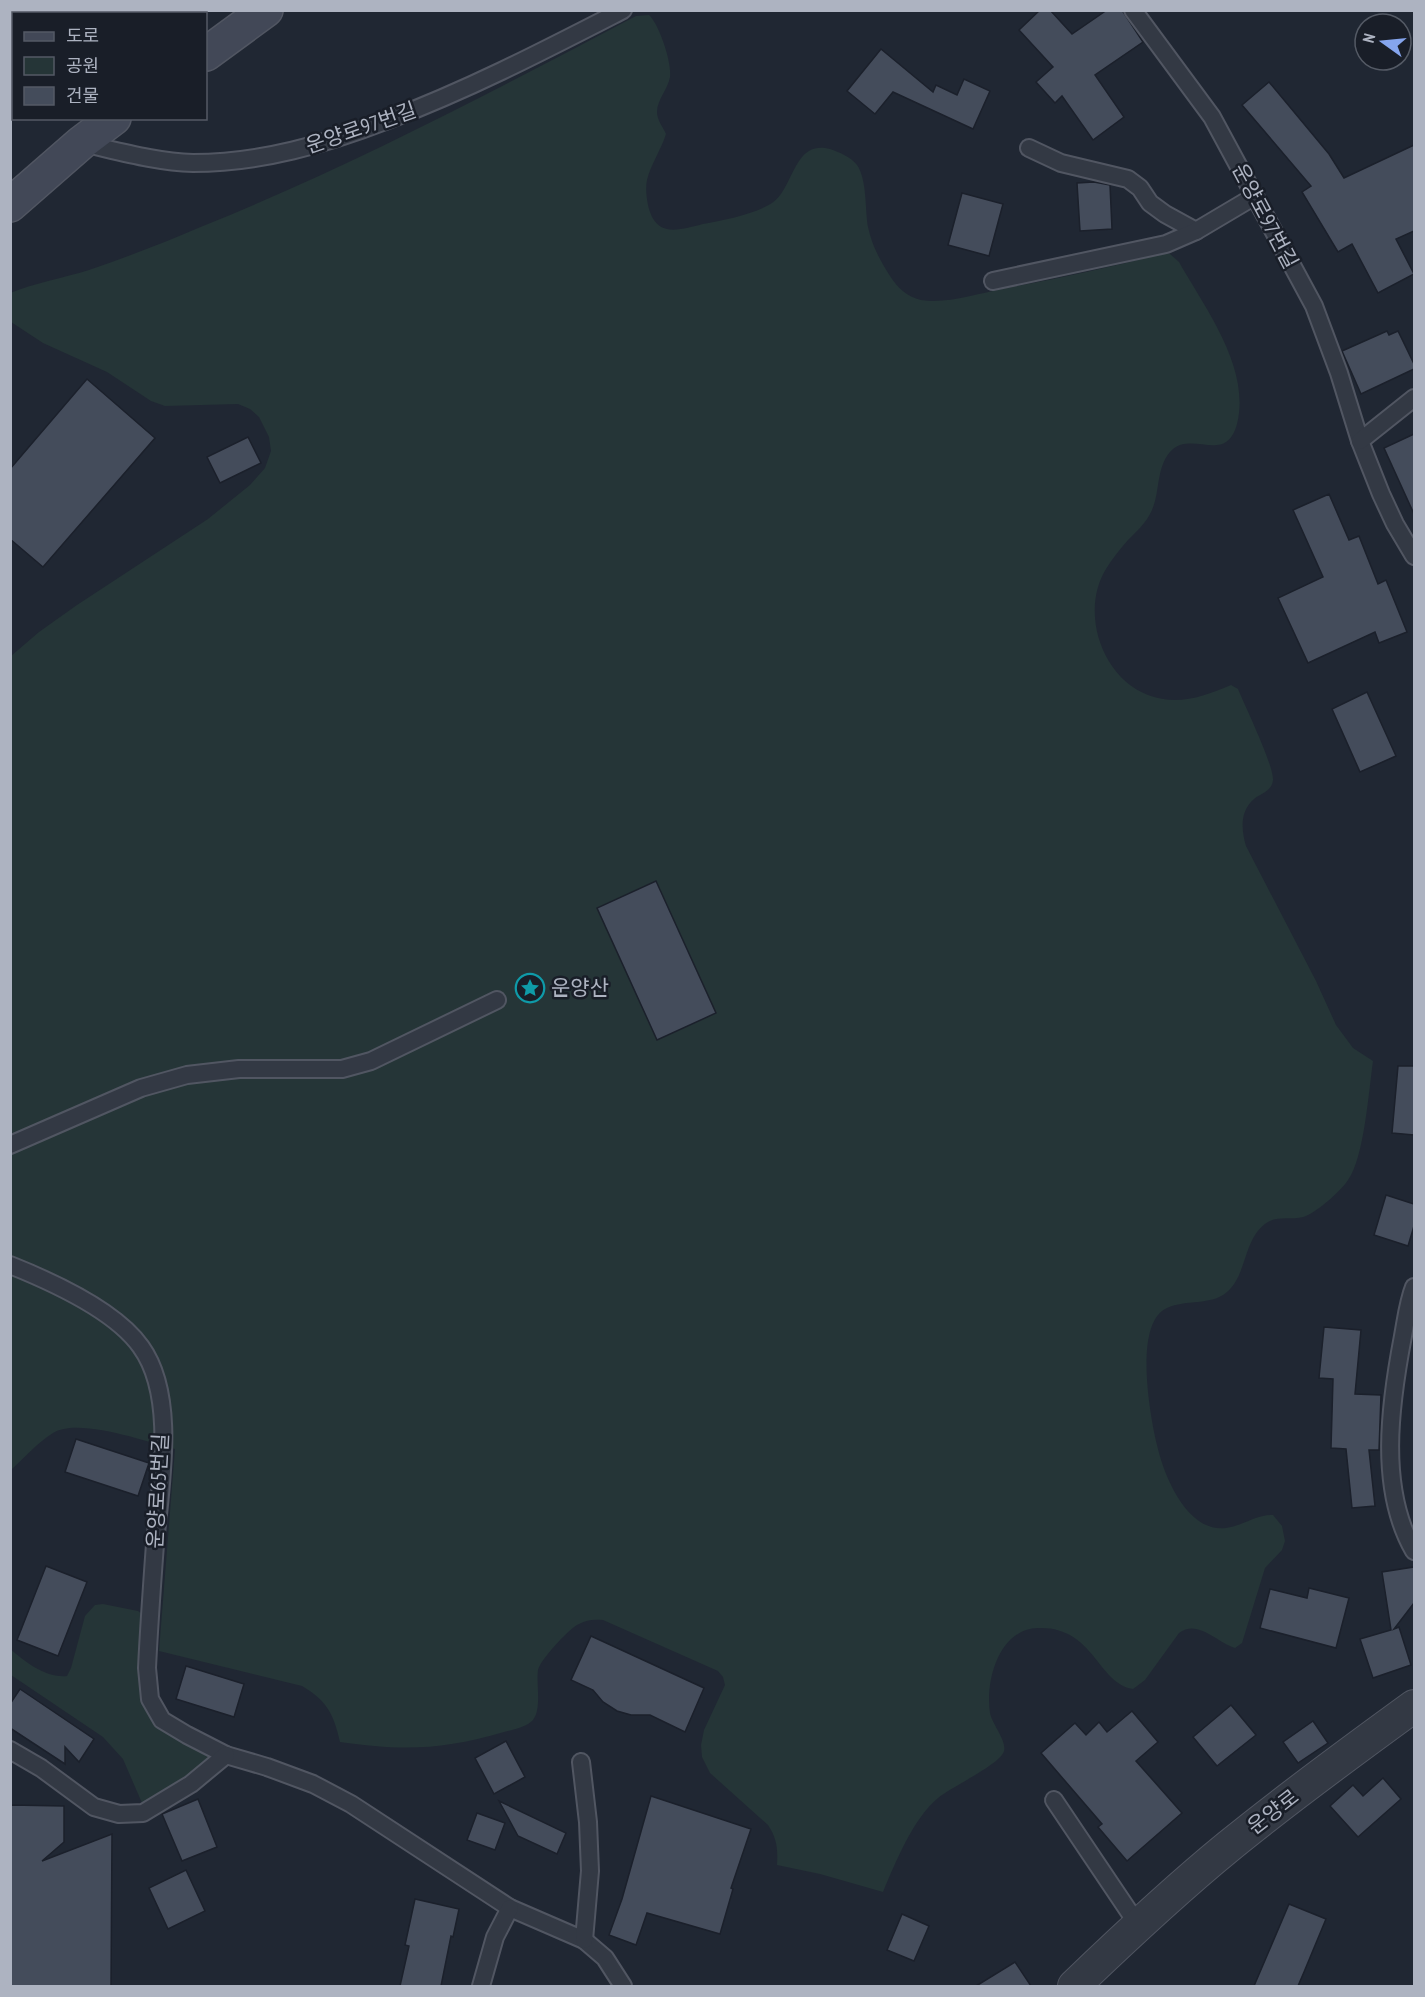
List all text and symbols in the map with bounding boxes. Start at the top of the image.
legend [12,12,207,120]
north arrow [1353,12,1413,72]
text: 도로 [66,24,99,47]
text: N [1358,31,1379,45]
text: 공원 [66,54,99,77]
text: 건물 [66,84,99,107]
street label: 운양로97번길 [302,96,420,159]
street label: 운양로97번길 [1226,158,1304,273]
place icon: 운양산 [514,972,546,1004]
place label: 운양산 [551,974,609,1001]
street label: 운양로65번길 [141,1433,174,1549]
street label: 운양로 [1242,1783,1304,1840]

